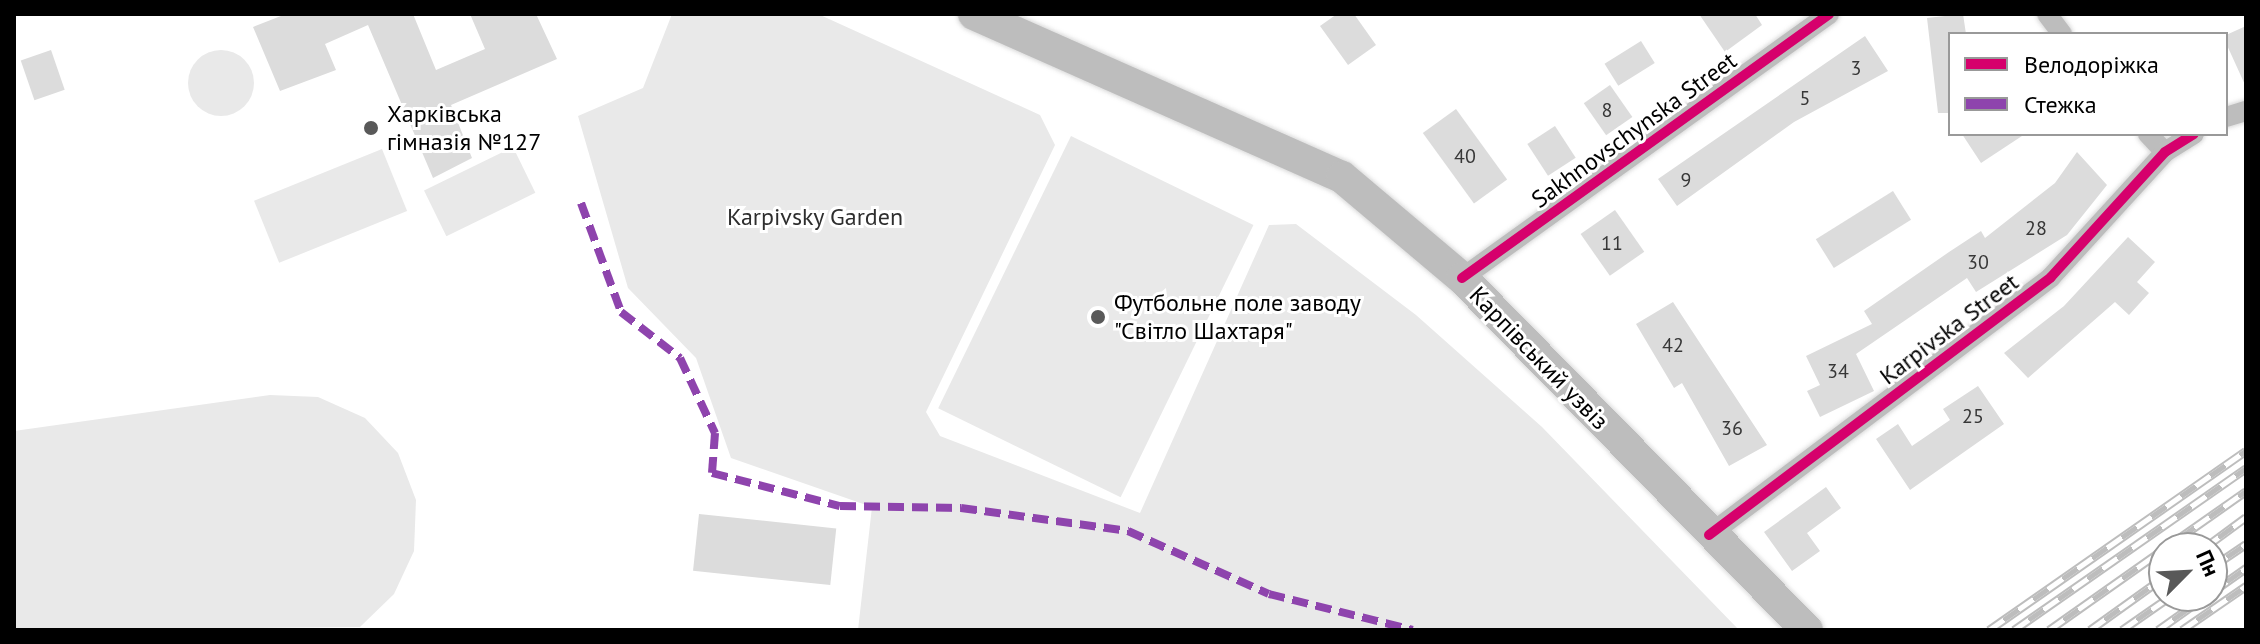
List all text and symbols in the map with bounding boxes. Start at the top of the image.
legend [1948,32,2228,136]
street label: Sakhnovschynska Street [1526,46,1742,214]
text: Велодоріжка [2024,49,2159,80]
house number: 3 [1851,56,1861,80]
house number: 5 [1800,86,1810,110]
text: Стежка [2024,89,2097,120]
house number: 8 [1602,98,1612,122]
place label: Харківська гімназія №127 [387,100,541,156]
marker: Харківська гімназія №127 [362,119,380,137]
house number: 40 [1454,144,1476,168]
house number: 9 [1681,168,1691,192]
park label: Karpivsky Garden [726,203,904,231]
house number: 28 [2025,216,2047,240]
house number: 11 [1601,231,1623,255]
house number: 30 [1967,250,1989,274]
street label: Karpivska Street [1874,267,2024,391]
street label: Карпівський узвіз [1463,281,1615,435]
place label: Футбольне поле заводу "Світло Шахтаря" [1114,289,1361,345]
marker: Футбольне поле заводу "Світло Шахтаря" [1089,308,1107,326]
house number: 42 [1662,333,1684,357]
house number: 34 [1827,359,1849,383]
house number: 25 [1962,404,1984,428]
house number: 36 [1721,416,1743,440]
north arrow [2148,532,2228,612]
text: Пн [2190,546,2226,581]

